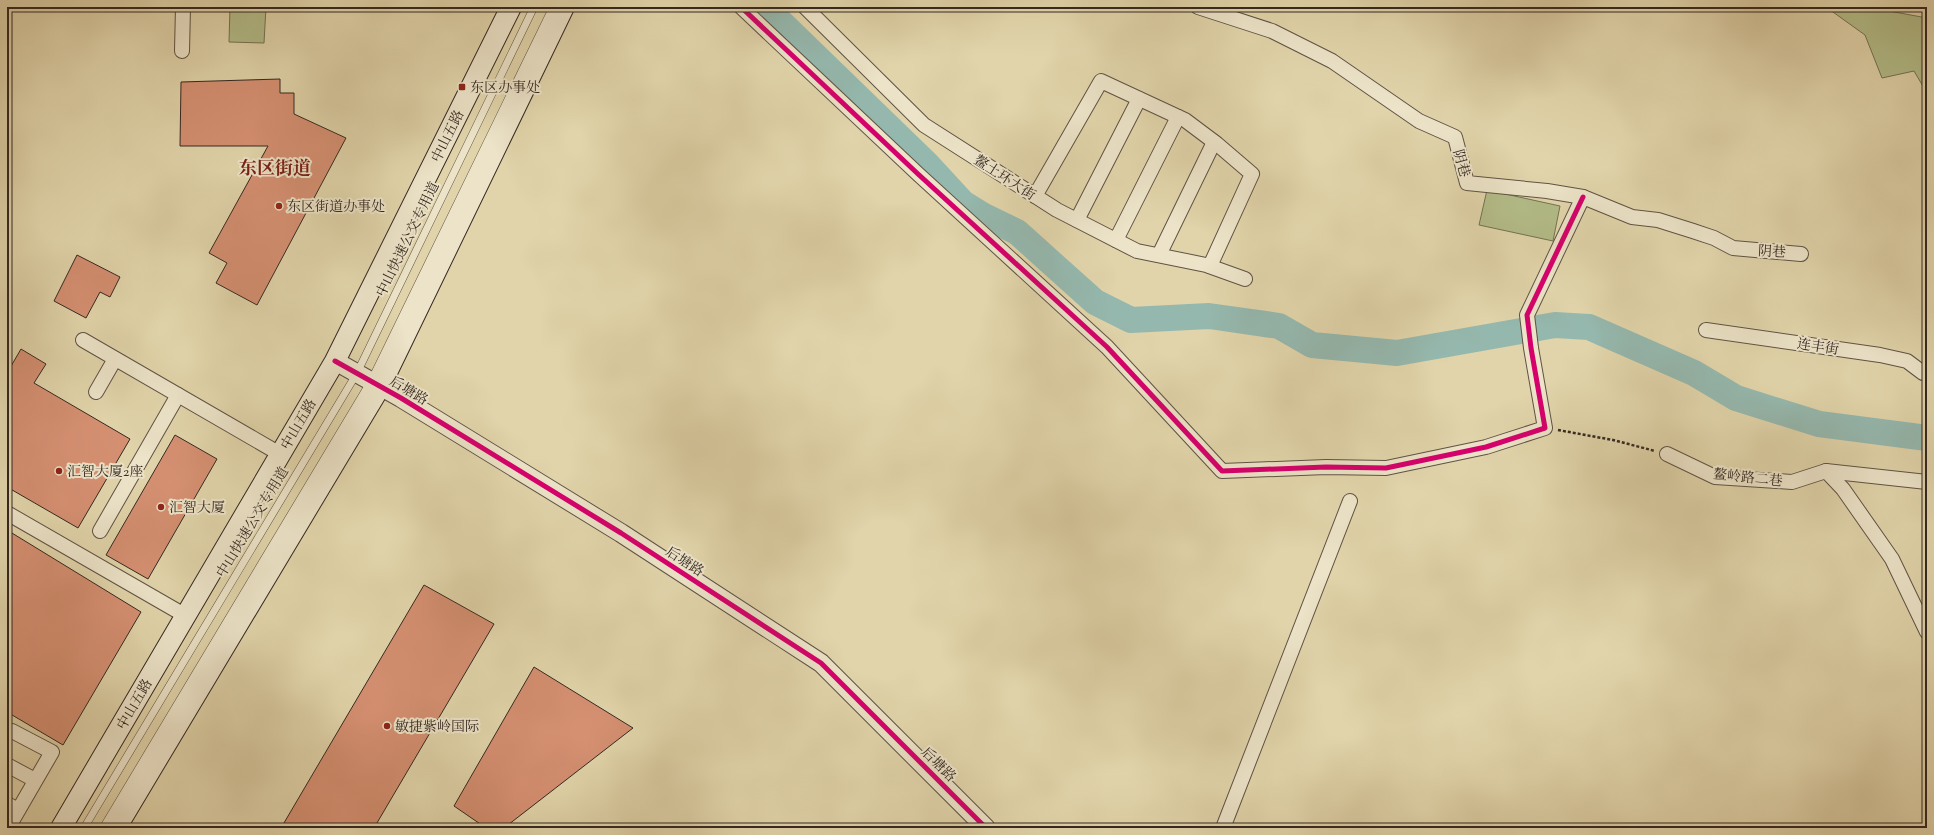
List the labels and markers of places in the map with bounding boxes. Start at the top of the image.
place label: 东区办事处 [470,79,540,99]
marker: 东区办事处 [457,82,467,92]
place label: 东区街道办事处 [287,198,385,218]
marker: 东区街道办事处 [274,201,284,211]
place label: 汇智大厦2座 [67,463,144,483]
marker: 汇智大厦2座 [54,466,64,476]
place label: 汇智大厦 [169,499,225,519]
marker: 汇智大厦 [156,502,166,512]
place label: 敏捷紫岭国际 [395,718,479,738]
marker: 敏捷紫岭国际 [382,721,392,731]

